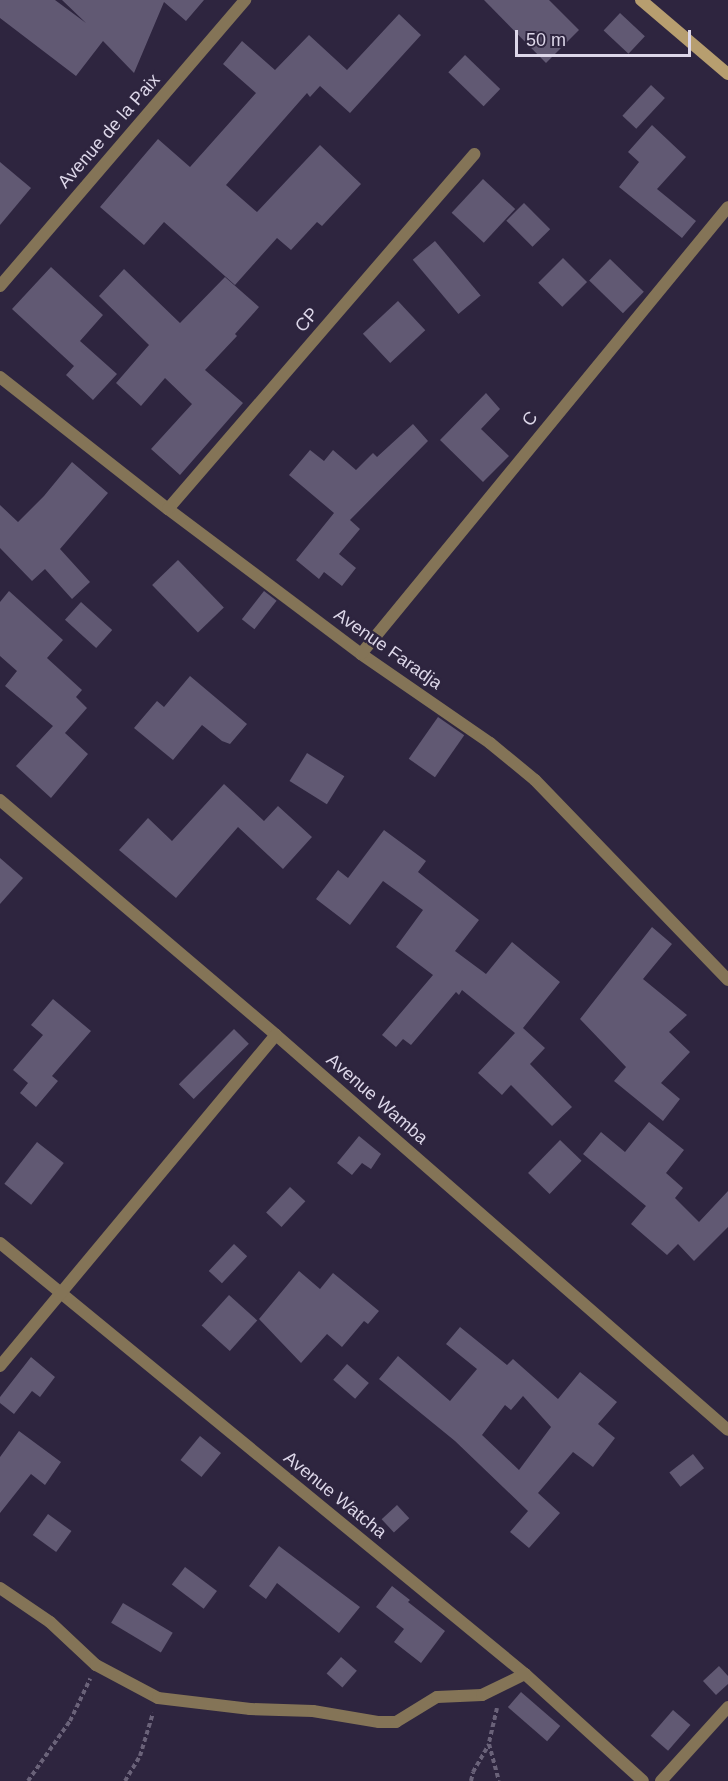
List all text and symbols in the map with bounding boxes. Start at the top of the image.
scale bar [518,18,694,56]
text: 50 m [526,30,566,50]
street label: Avenue de la Paix [53,69,165,193]
street label: CP [291,303,323,337]
street label: C [518,407,542,431]
street label: Avenue Faradja [330,604,446,694]
street label: Avenue Wamba [322,1049,432,1149]
street label: Avenue Watcha [279,1447,391,1543]

